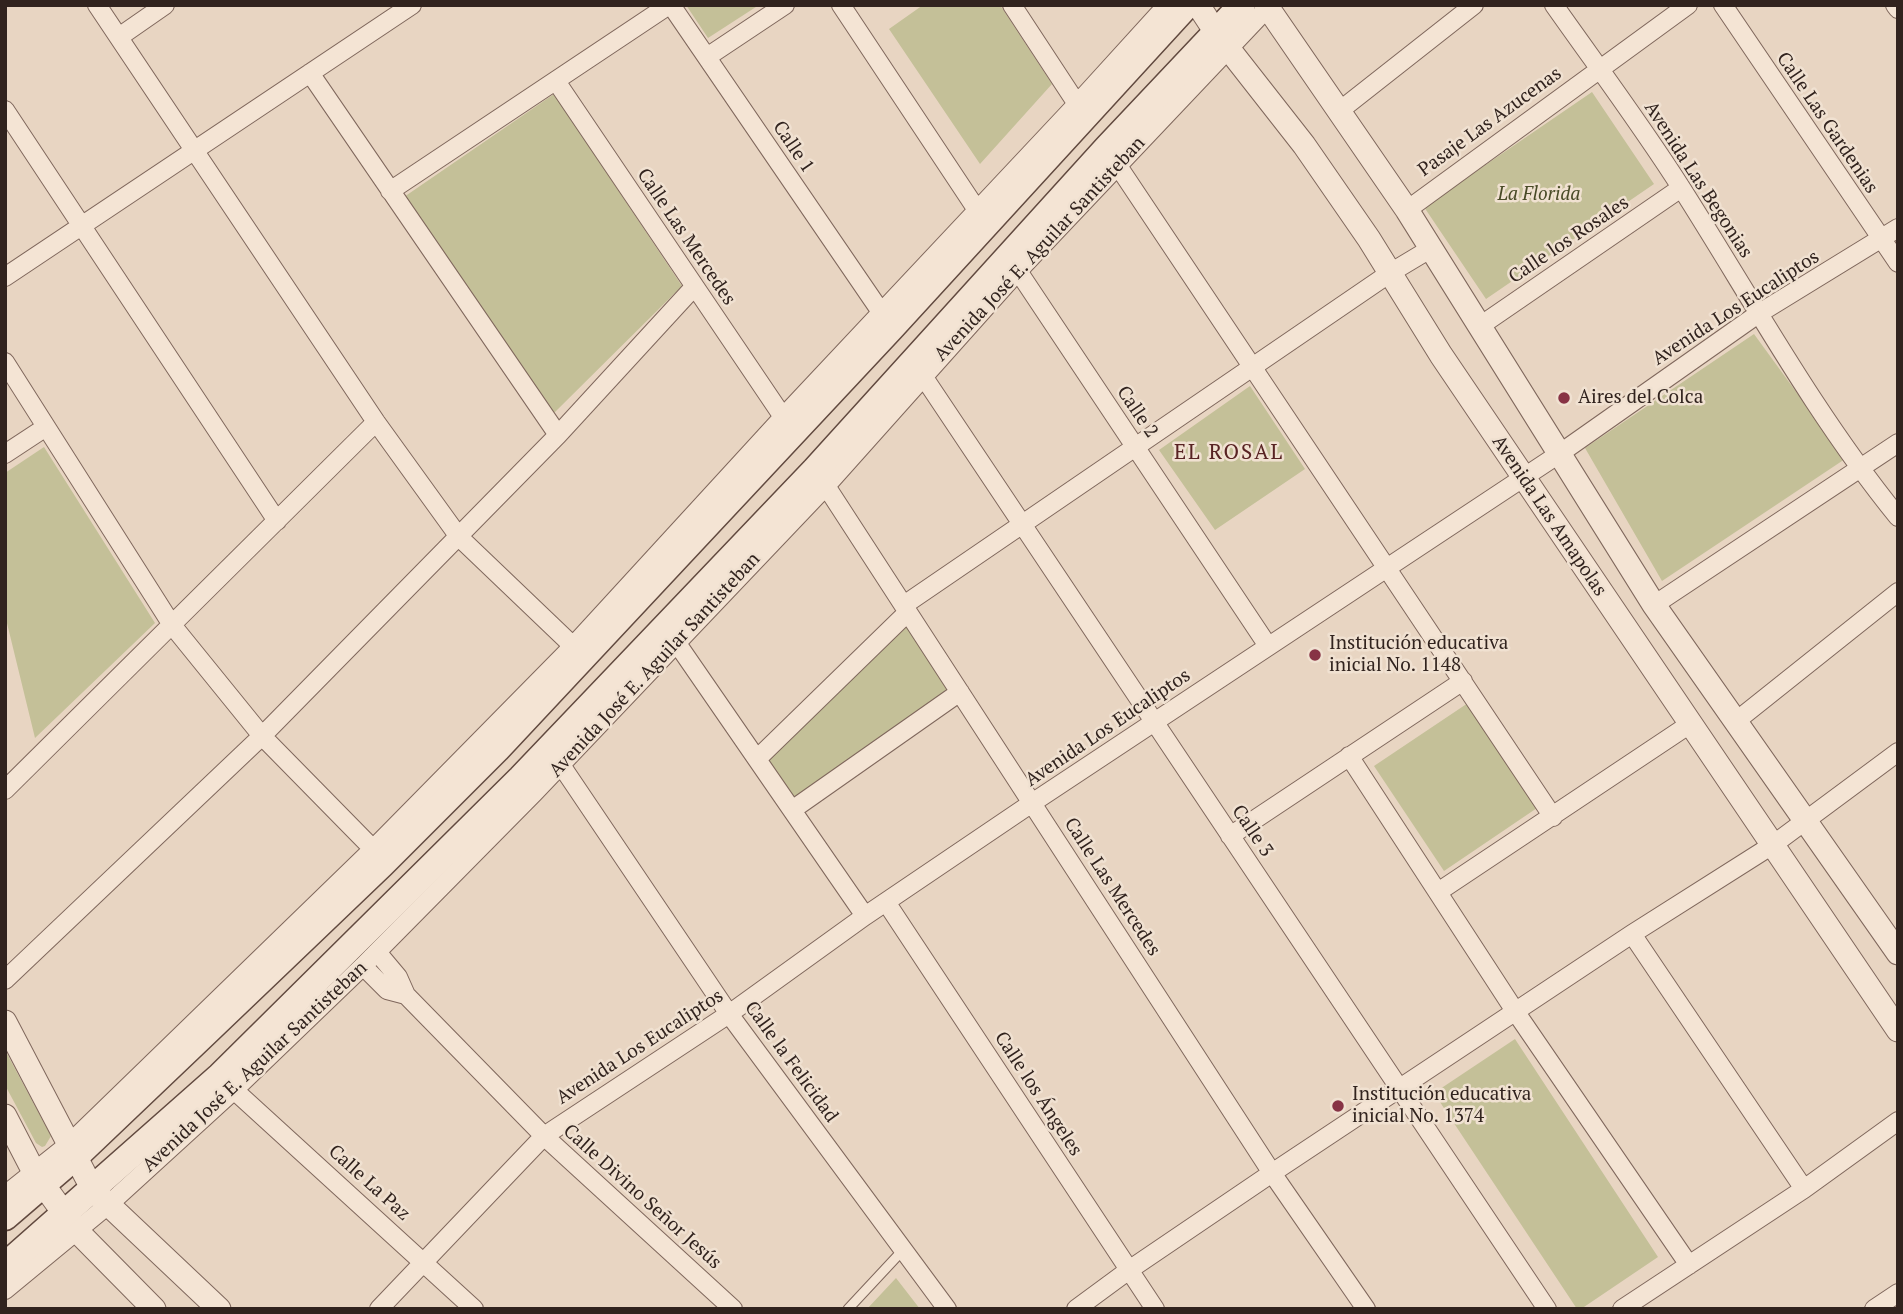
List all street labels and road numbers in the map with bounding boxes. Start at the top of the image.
street label: Calle Las Gardenias [1771,48,1883,198]
street label: Pasaje Las Azucenas [1414,62,1566,182]
street label: Avenida Las Begonias [1639,98,1757,262]
street label: Calle 1 [767,117,819,177]
street label: Avenida José E. Aguilar Santisteban [930,132,1150,366]
street label: Calle Las Mercedes [632,164,740,310]
street label: Calle los Rosales [1505,191,1633,289]
street label: Avenida Los Eucaliptos [1648,246,1824,370]
street label: Calle 2 [1111,382,1163,442]
street label: Avenida Las Amapolas [1487,431,1611,601]
street label: Avenida José E. Aguilar Santisteban [545,548,765,782]
street label: Avenida Los Eucaliptos [1021,664,1195,792]
street label: Calle 3 [1226,801,1278,861]
street label: Calle Las Mercedes [1059,814,1165,960]
street label: Avenida José E. Aguilar Santisteban [138,957,372,1177]
street label: Avenida Los Eucaliptos [552,985,728,1109]
street label: Calle la Felicidad [739,997,843,1127]
street label: Calle los Ángeles [989,1027,1087,1161]
street label: Calle Divino Señor Jesús [558,1120,726,1274]
street label: Calle La Paz [323,1140,415,1226]

